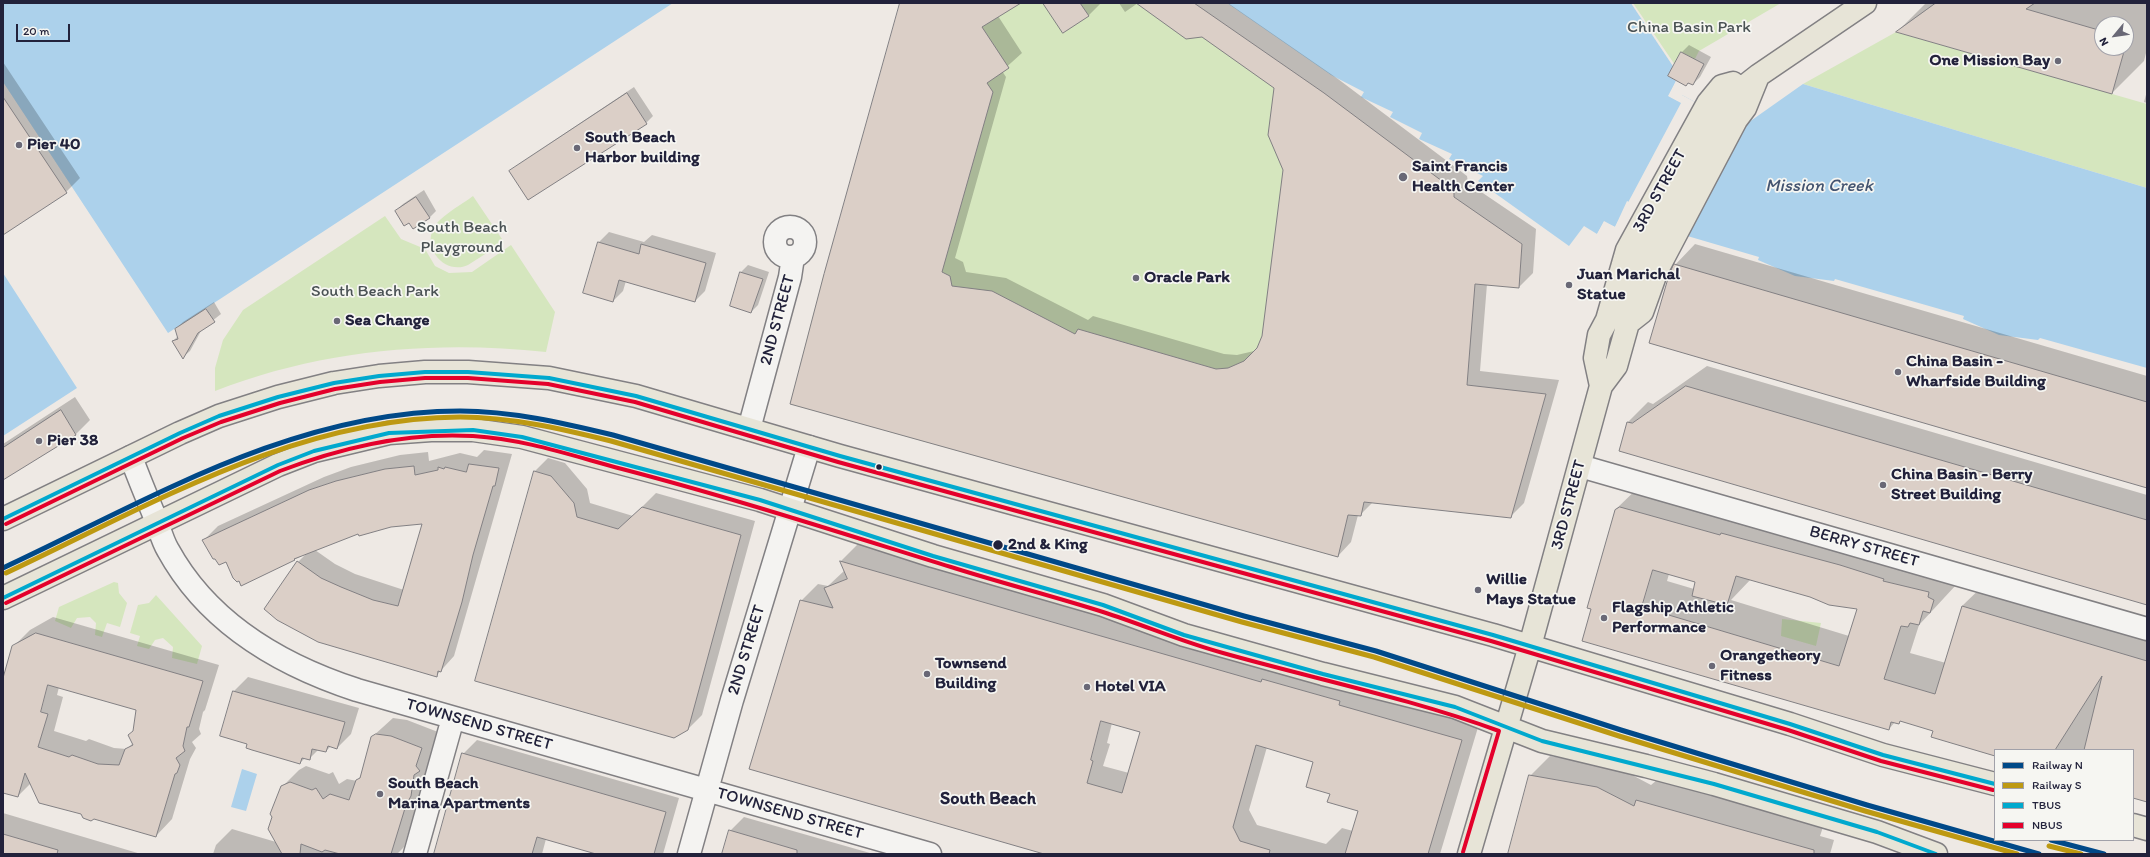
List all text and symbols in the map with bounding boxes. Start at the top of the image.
scale bar [18,16,72,42]
north arrow [2094,16,2134,56]
park label: China Basin Park [1627,18,1751,38]
text: 20 m [23,24,50,38]
text: N [2096,35,2111,48]
place label: One Mission Bay [1929,51,2050,71]
marker: One Mission Bay [2053,56,2063,66]
place label: South Beach Harbor building [585,128,700,168]
place label: Pier 40 [27,135,80,155]
marker: Pier 40 [14,140,24,150]
marker: South Beach Harbor building [572,143,582,153]
street label: 3RD STREET [1629,146,1691,236]
place label: Saint Francis Health Center [1412,157,1514,197]
marker: Saint Francis Health Center [1397,171,1409,183]
water label: Mission Creek [1765,175,1873,197]
park label: South Beach Playground [417,218,507,258]
place label: Juan Marichal Statue [1577,265,1680,305]
place label: Oracle Park [1144,268,1230,288]
street label: 2ND STREET [756,272,800,368]
marker: Oracle Park [1131,273,1141,283]
marker: Juan Marichal Statue [1564,280,1574,290]
park label: South Beach Park [311,282,439,302]
place label: Sea Change [345,311,430,331]
marker: Sea Change [332,316,342,326]
place label: China Basin - Wharfside Building [1906,352,2046,392]
marker: China Basin - Wharfside Building [1893,367,1903,377]
place label: Pier 38 [47,431,98,451]
marker: Pier 38 [34,436,44,446]
street label: 3RD STREET [1547,458,1591,552]
unlabelled marker [874,462,884,472]
place label: China Basin - Berry Street Building [1891,465,2032,505]
marker: China Basin - Berry Street Building [1878,480,1888,490]
street label: BERRY STREET [1807,522,1921,572]
place label: 2nd & King [1008,535,1088,555]
marker: 2nd & King [991,538,1005,552]
place label: Willie Mays Statue [1486,570,1576,610]
marker: Willie Mays Statue [1473,585,1483,595]
place label: Flagship Athletic Performance [1612,598,1734,638]
street label: 2ND STREET [724,603,770,697]
marker: Flagship Athletic Performance [1599,613,1609,623]
place label: Orangetheory Fitness [1720,646,1820,686]
place label: Townsend Building [935,654,1007,694]
marker: Orangetheory Fitness [1707,661,1717,671]
marker: Townsend Building [922,669,932,679]
place label: Hotel VIA [1095,677,1166,697]
marker: Hotel VIA [1082,682,1092,692]
street label: TOWNSEND STREET [403,694,555,756]
legend [1994,749,2134,841]
text: Railway N [2032,758,2083,772]
place label: South Beach Marina Apartments [388,774,530,814]
text: Railway S [2032,778,2082,792]
street label: TOWNSEND STREET [714,783,866,845]
district label: South Beach [940,788,1036,810]
marker: South Beach Marina Apartments [375,789,385,799]
text: TBUS [2032,798,2061,812]
text: NBUS [2032,818,2062,832]

